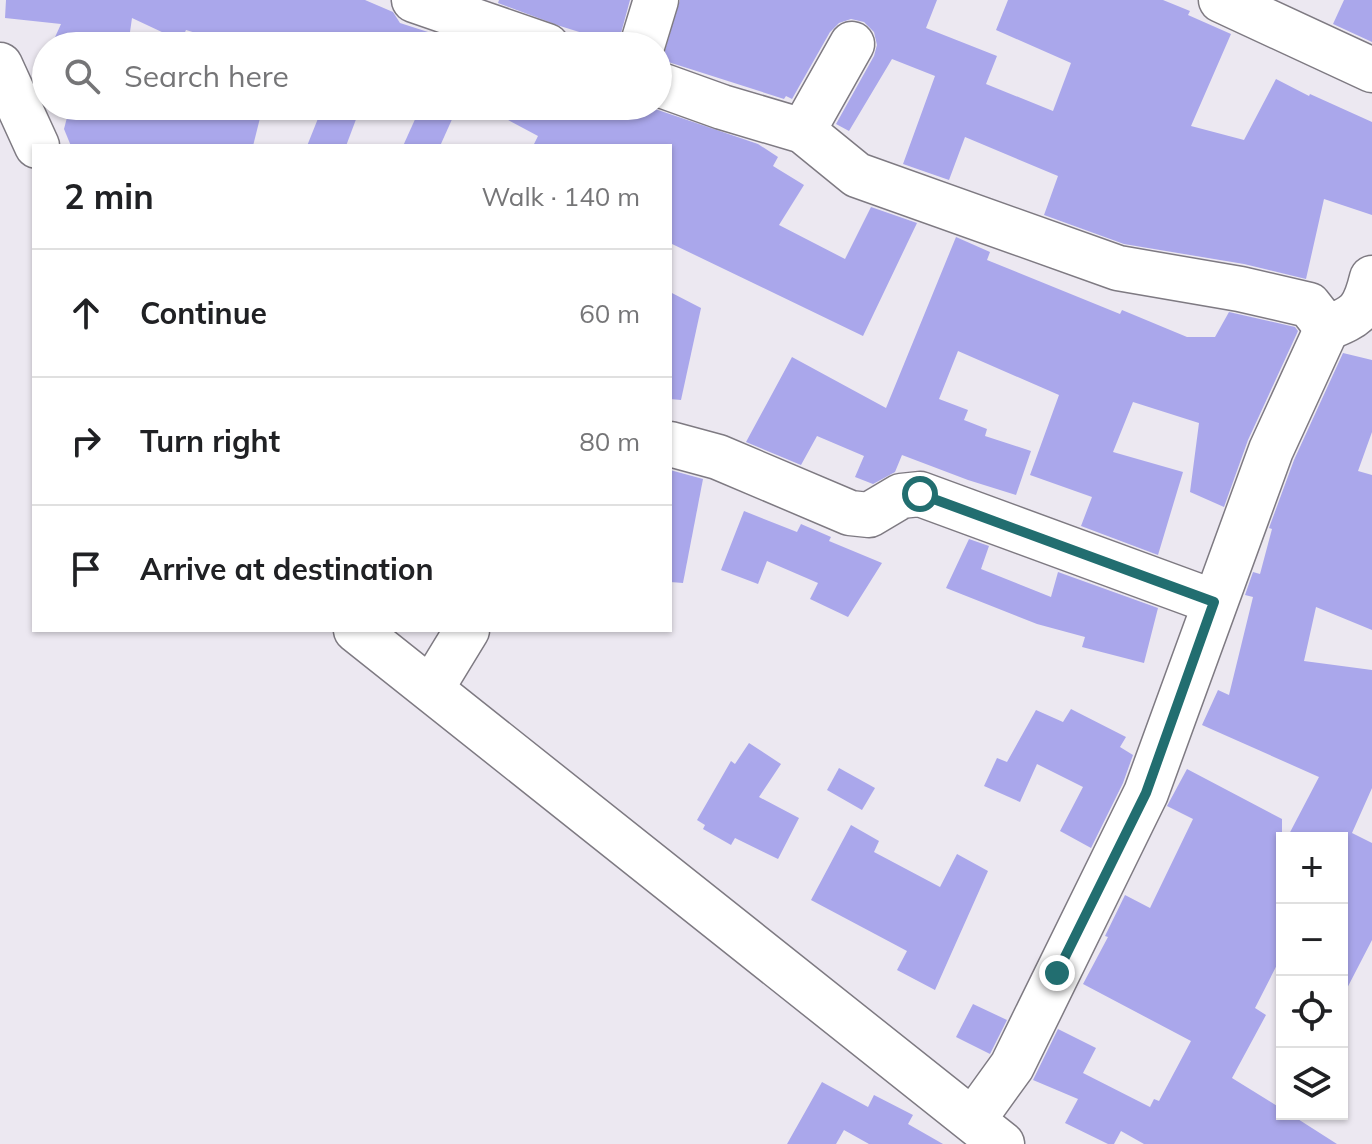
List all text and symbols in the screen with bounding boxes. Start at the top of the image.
search box [32,32,672,120]
icon: search [60,54,104,98]
text: Search here [124,57,289,95]
text: 2 min [64,175,154,218]
text: Walk · 140 m [481,180,640,213]
icon: ahead [64,291,108,335]
text: Continue [140,294,267,332]
text: 60 m [579,297,640,330]
icon: right [64,419,108,463]
text: Turn right [140,422,280,460]
text: 80 m [579,425,640,458]
route start [902,476,938,512]
icon: arrive [64,547,108,591]
text: Arrive at destination [140,550,434,588]
map controls [1276,832,1348,1120]
button: + [1276,832,1348,904]
button: − [1276,904,1348,976]
route end [1039,955,1075,991]
button: locate [1276,976,1348,1048]
button: layers [1276,1048,1348,1120]

